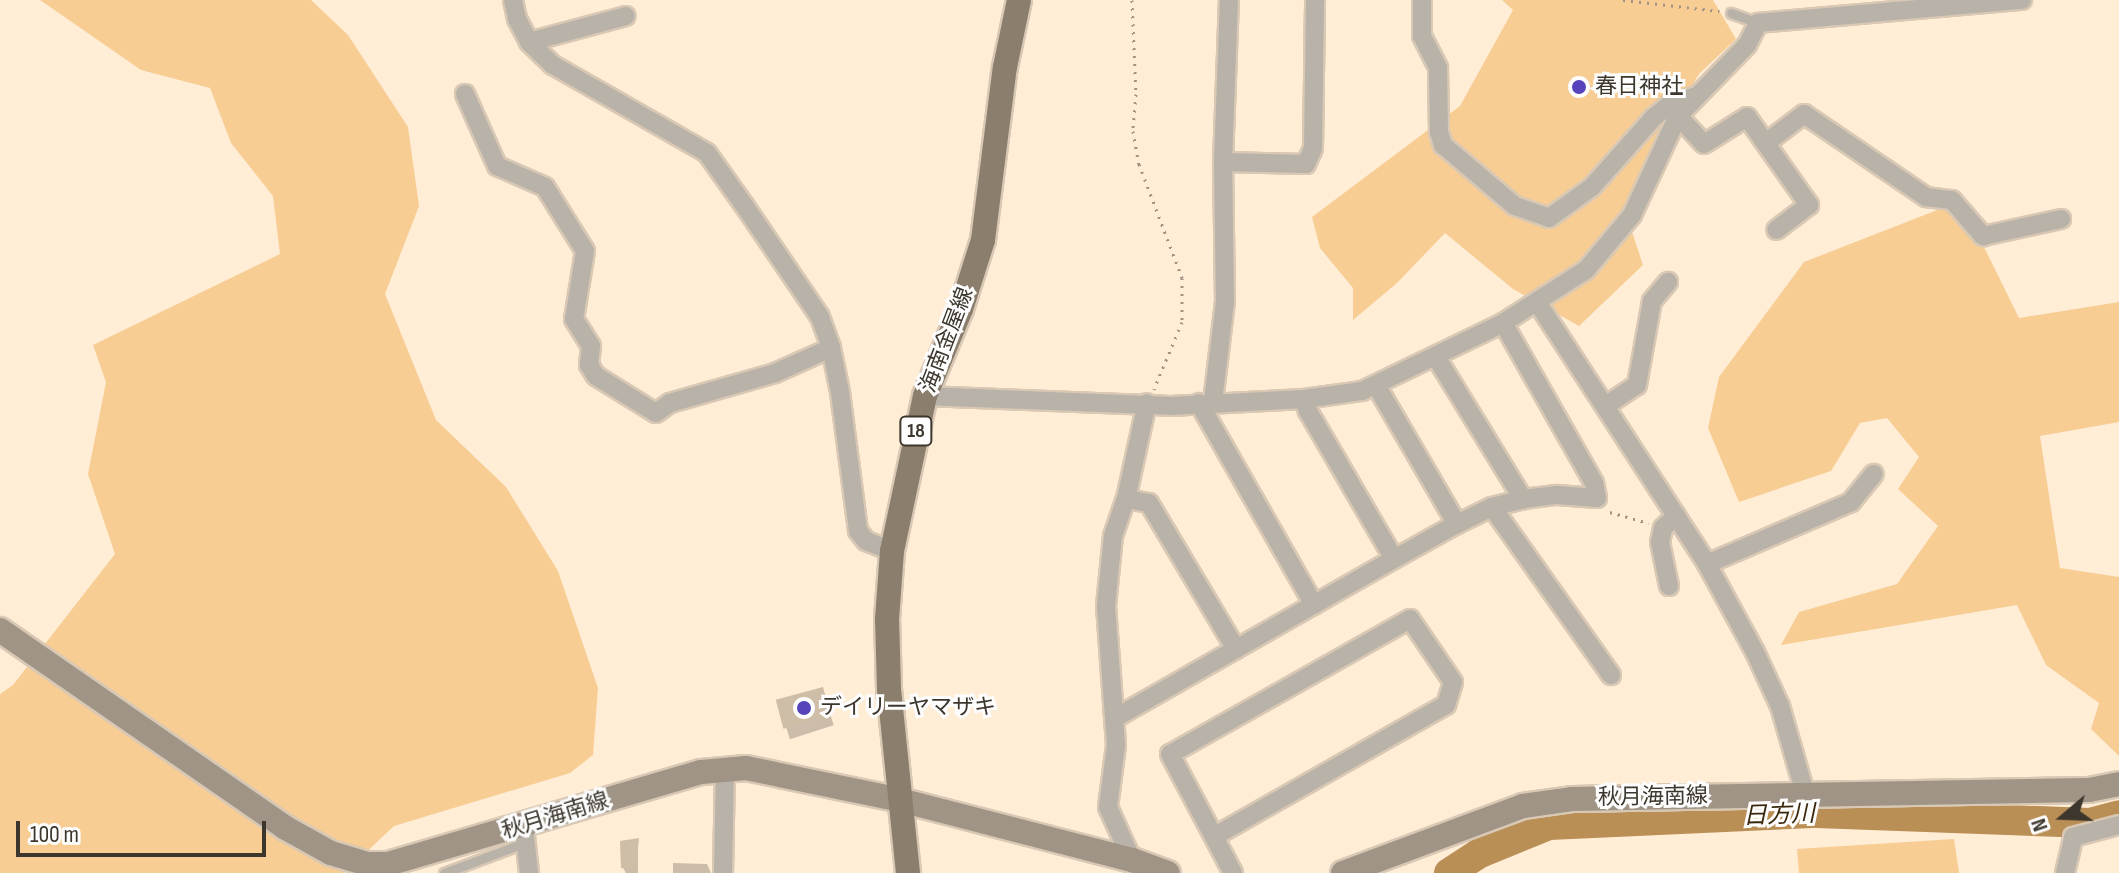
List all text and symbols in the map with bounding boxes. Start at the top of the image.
place label: 春日神社 [1595,74,1683,100]
marker: 春日神社 [1570,78,1588,96]
street label: 海南金屋線 [915,284,979,396]
road number: 18 [898,415,934,447]
place label: デイリーヤマザキ [820,695,996,721]
marker: デイリーヤマザキ [795,699,813,717]
north arrow [2023,777,2103,857]
street label: 秋月海南線 [1598,783,1708,811]
street label: 秋月海南線 [499,787,611,845]
water label: 日方川 [1743,799,1815,831]
scale bar [20,805,270,855]
text: N [2025,815,2055,835]
text: 100 m [30,820,79,849]

